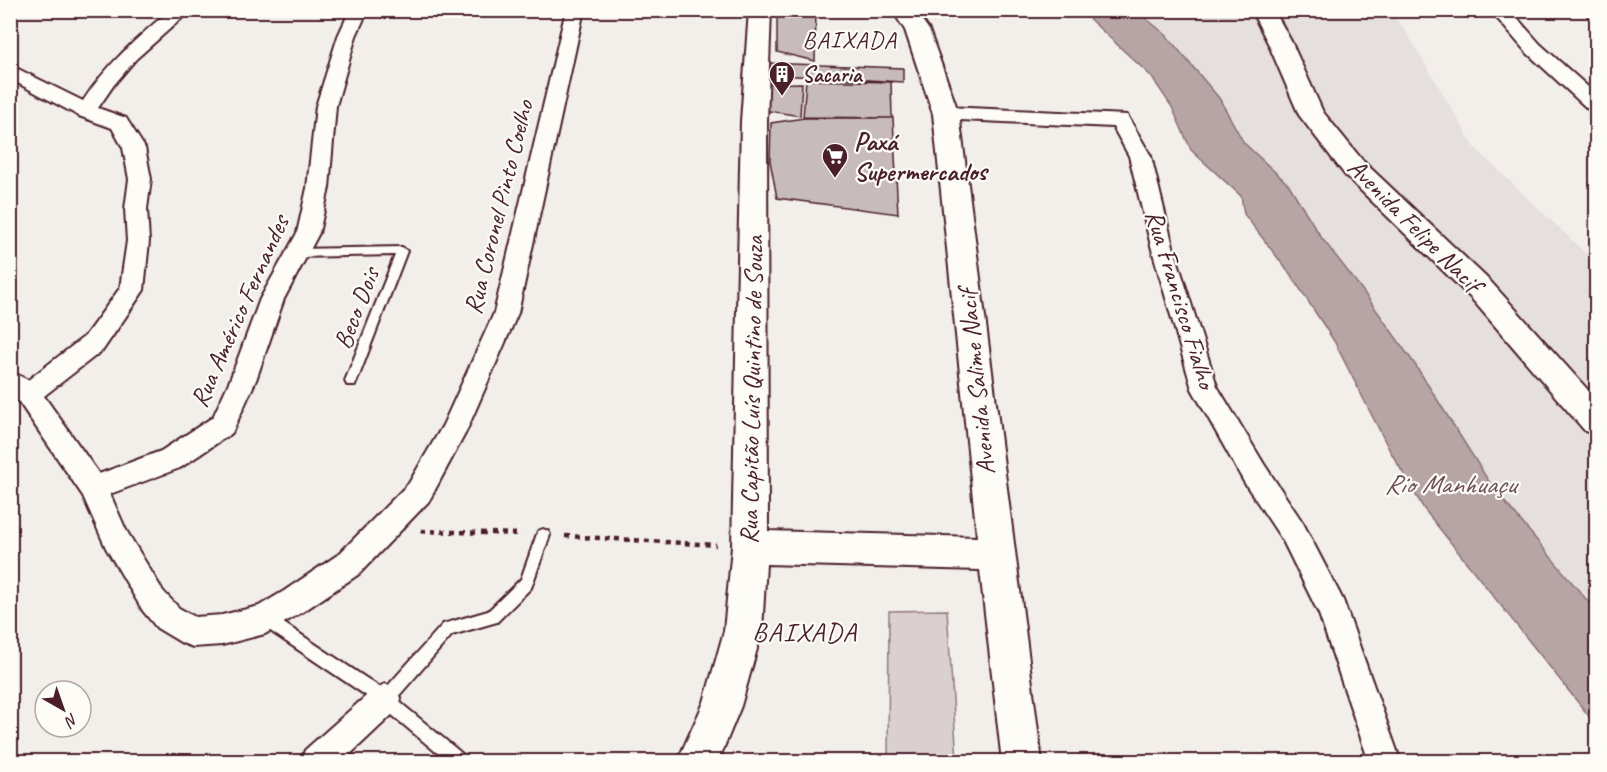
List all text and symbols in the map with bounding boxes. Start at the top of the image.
district label: BAIXADA [803,25,897,55]
building icon: Sacaria [767,59,797,97]
place label: Sacaria [802,61,864,89]
street label: Rua Coronel Pinto Coelho [456,95,541,317]
place label: Paxá Supermercados [854,125,990,188]
supermarket icon: Paxá Supermercados [820,141,850,179]
street label: Avenida Felipe Nacif [1340,151,1493,303]
street label: Rua Francisco Fialho [1138,206,1224,395]
street label: Rua Américo Fernandes [182,208,297,412]
street label: Rua Capitão Luís Quintino de Souza [732,234,771,544]
street label: Beco Dois [326,261,388,354]
street label: Avenida Salime Nacif [950,282,1003,476]
water label: Rio Manhuaçu [1385,467,1519,501]
district label: BAIXADA [752,615,858,649]
north arrow [33,679,93,739]
text: N [59,709,82,733]

